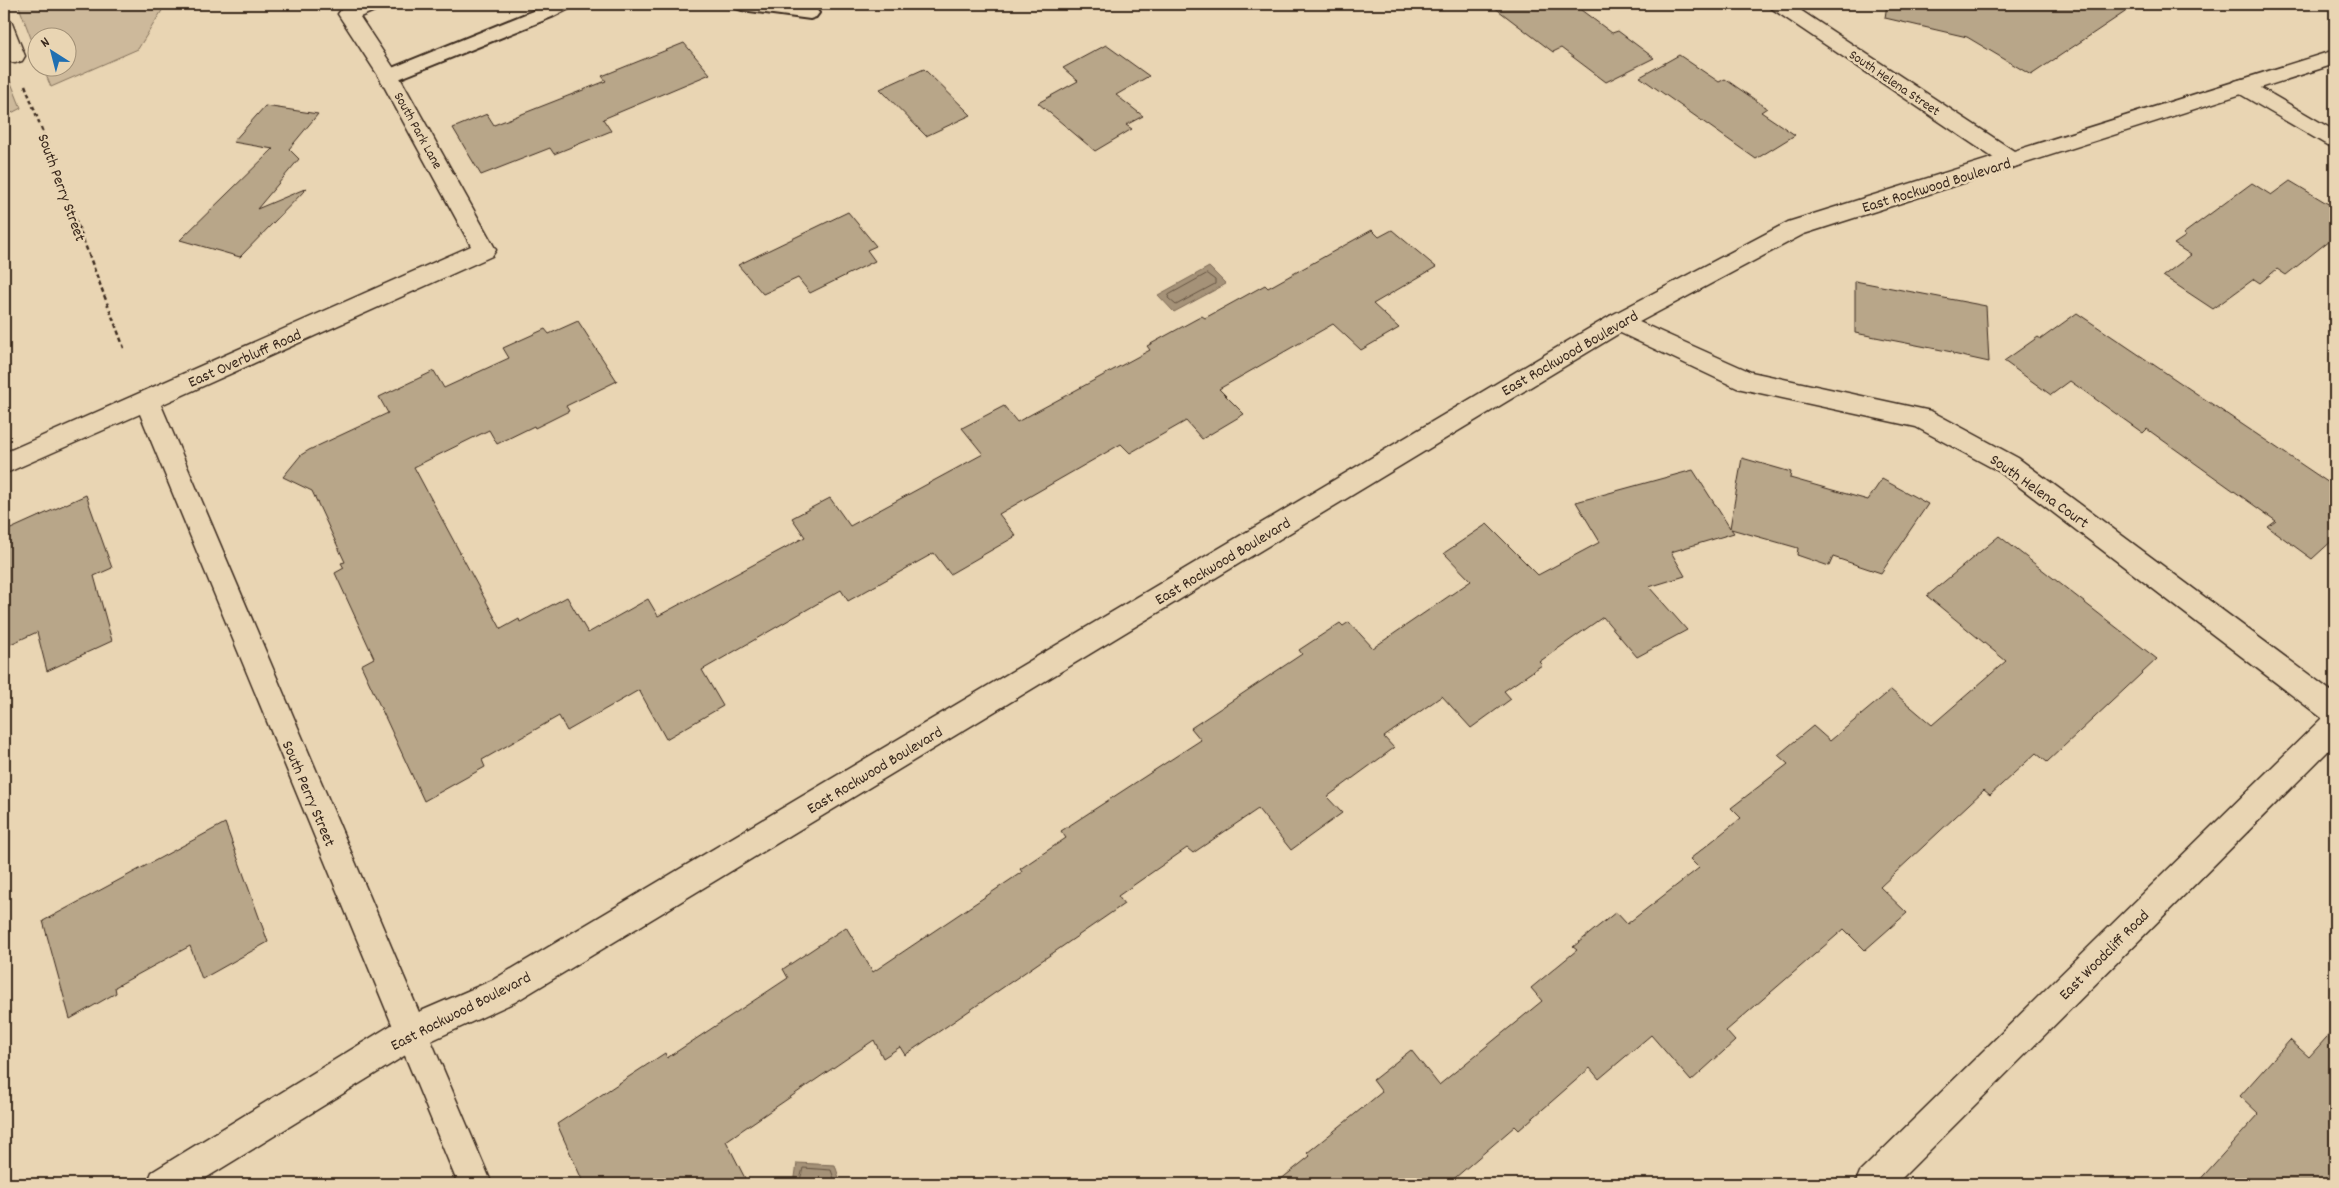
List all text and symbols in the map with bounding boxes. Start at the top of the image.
north arrow [28,28,78,78]
text: N [37,33,54,53]
street label: South Helena Street [1844,46,1944,122]
street label: South Park Lane [388,89,447,173]
street label: South Perry Street [30,131,91,245]
street label: East Rockwood Boulevard [1859,153,2014,220]
street label: East Rockwood Boulevard [1497,306,1643,403]
street label: East Overbluff Road [185,324,305,395]
street label: South Helena Court [1984,449,2093,535]
street label: East Rockwood Boulevard [1151,512,1296,612]
street label: East Rockwood Boulevard [803,721,948,821]
street label: South Perry Street [275,737,340,851]
street label: East Woodcliff Road [2054,905,2155,1006]
street label: East Rockwood Boulevard [387,967,535,1058]

